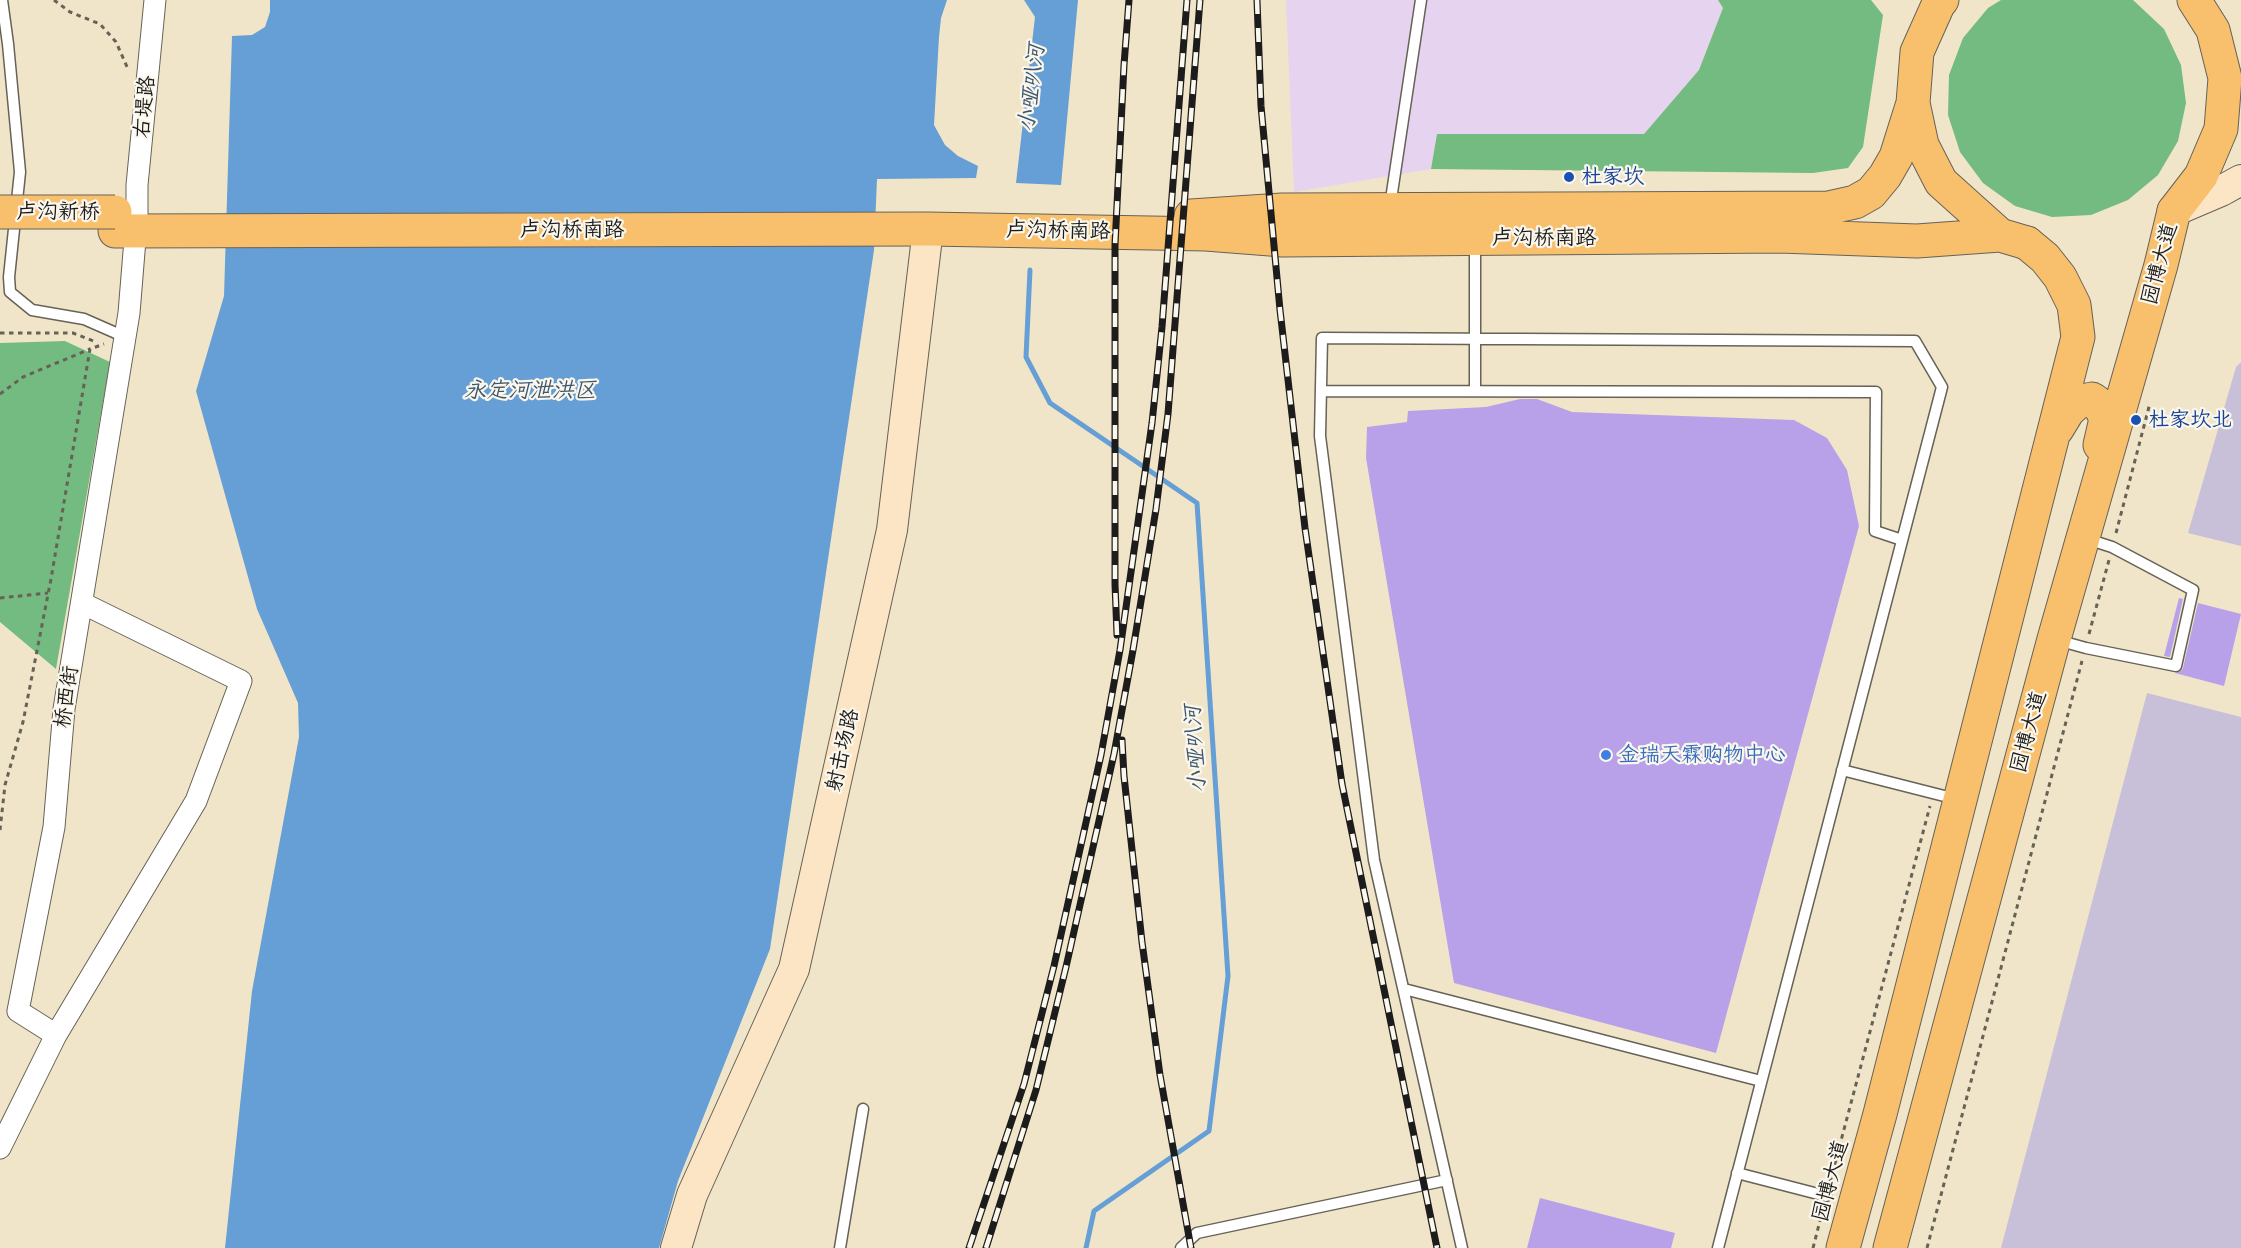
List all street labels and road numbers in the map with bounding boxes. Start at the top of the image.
street label: 右堤路 [130,75,160,139]
street label: 卢沟新桥 [16,199,100,225]
street label: 卢沟桥南路 [520,217,624,243]
street label: 卢沟桥南路 [1005,217,1111,245]
street label: 园博大道 [2137,220,2183,308]
street label: 卢沟桥南路 [1492,225,1596,251]
street label: 桥西街 [50,664,84,730]
street label: 园博大道 [2006,688,2052,776]
street label: 射击场路 [821,706,865,794]
street label: 园博大道 [1808,1137,1854,1225]

